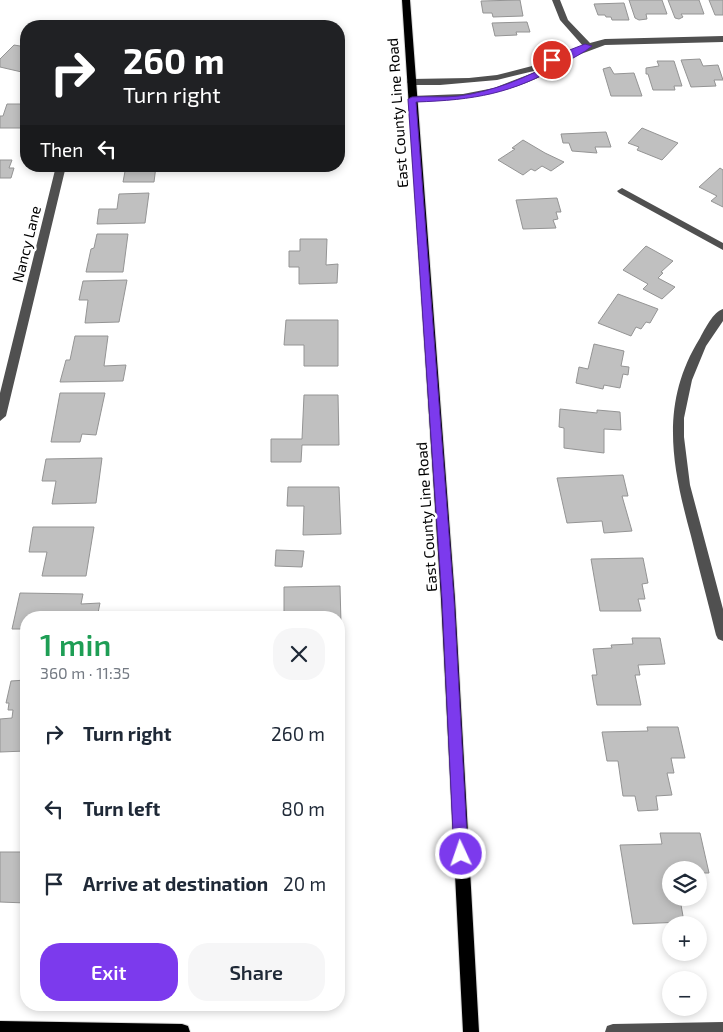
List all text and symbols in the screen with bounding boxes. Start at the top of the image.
street label: East County Line Road [383,37,411,189]
text: 260 m [123,39,224,81]
pin [531,39,573,81]
icon: right [40,40,105,105]
icon: arrive [538,46,566,74]
text: Turn right [123,81,221,107]
icon: left [93,135,121,163]
text: Then [40,138,83,161]
street label: Nancy Lane [8,204,44,284]
street label: East County Line Road [412,441,440,593]
text: 1 min [40,626,111,662]
button: close [273,628,325,680]
text: 360 m · 11:35 [40,663,130,682]
icon: right [40,720,68,748]
text: Turn right [83,722,171,745]
text: 260 m [271,722,325,745]
icon: left [40,795,68,823]
text: Turn left [83,797,160,820]
text: 80 m [281,797,325,820]
position arrow [434,827,486,879]
map controls [662,861,707,1016]
button: layers [662,861,707,906]
icon: arrive [40,870,68,898]
text: Arrive at destination [83,872,268,895]
text: 20 m [283,872,326,895]
button: + [662,916,707,961]
button: Exit [40,943,178,1001]
button: Share [188,943,325,1001]
button: − [662,971,707,1016]

